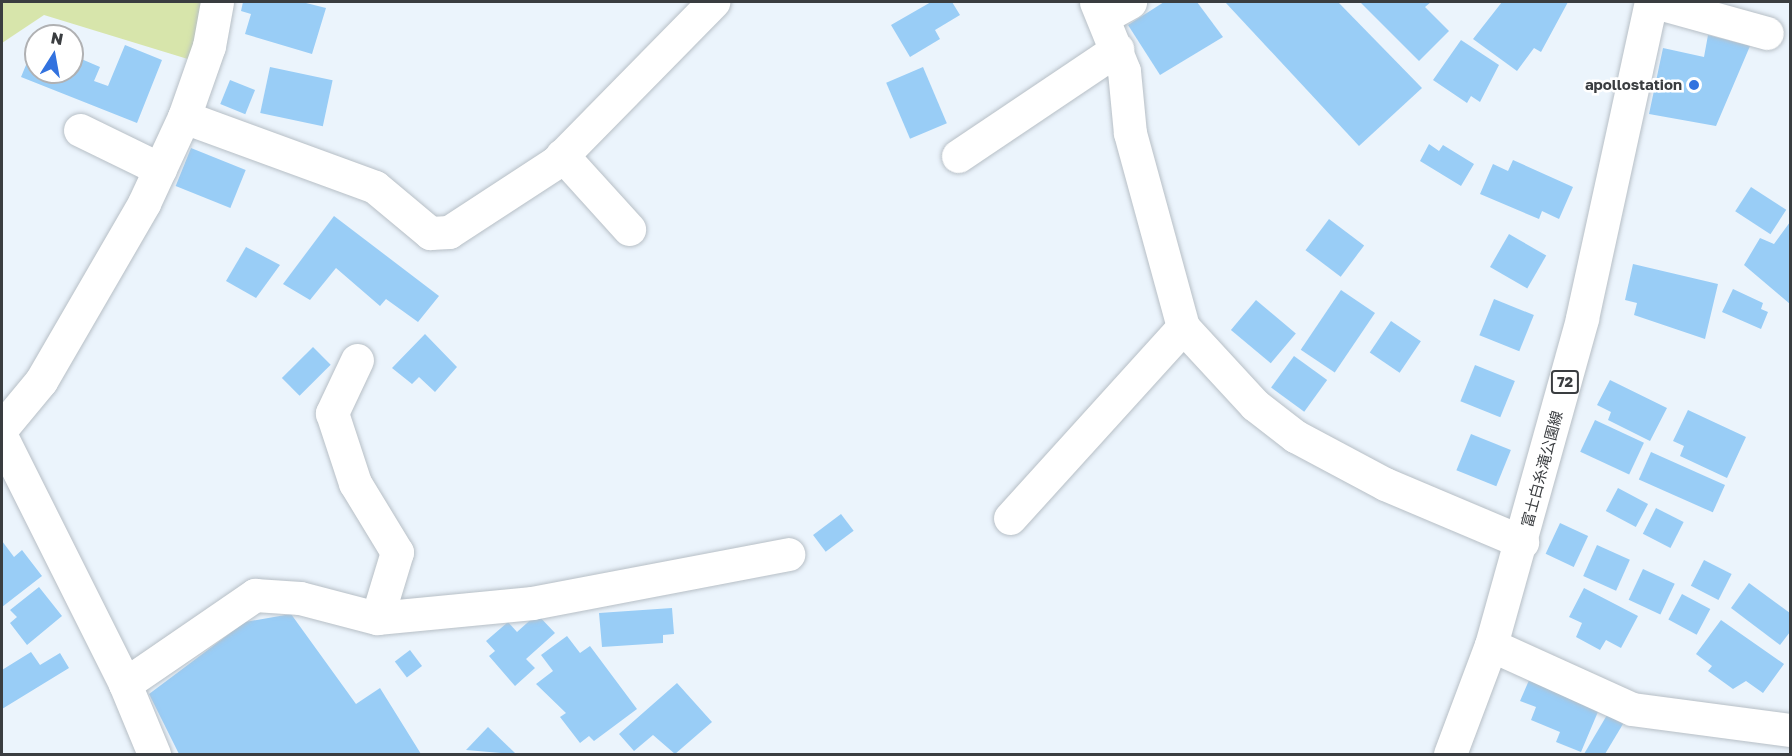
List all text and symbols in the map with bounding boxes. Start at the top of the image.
north arrow [24,24,84,84]
text: N [49,27,65,49]
place label: apollostation [1585,76,1682,94]
marker: apollostation [1687,78,1701,92]
road number: 72 [1550,371,1580,393]
street label: 富士白糸滝公園線 [1518,409,1566,529]

